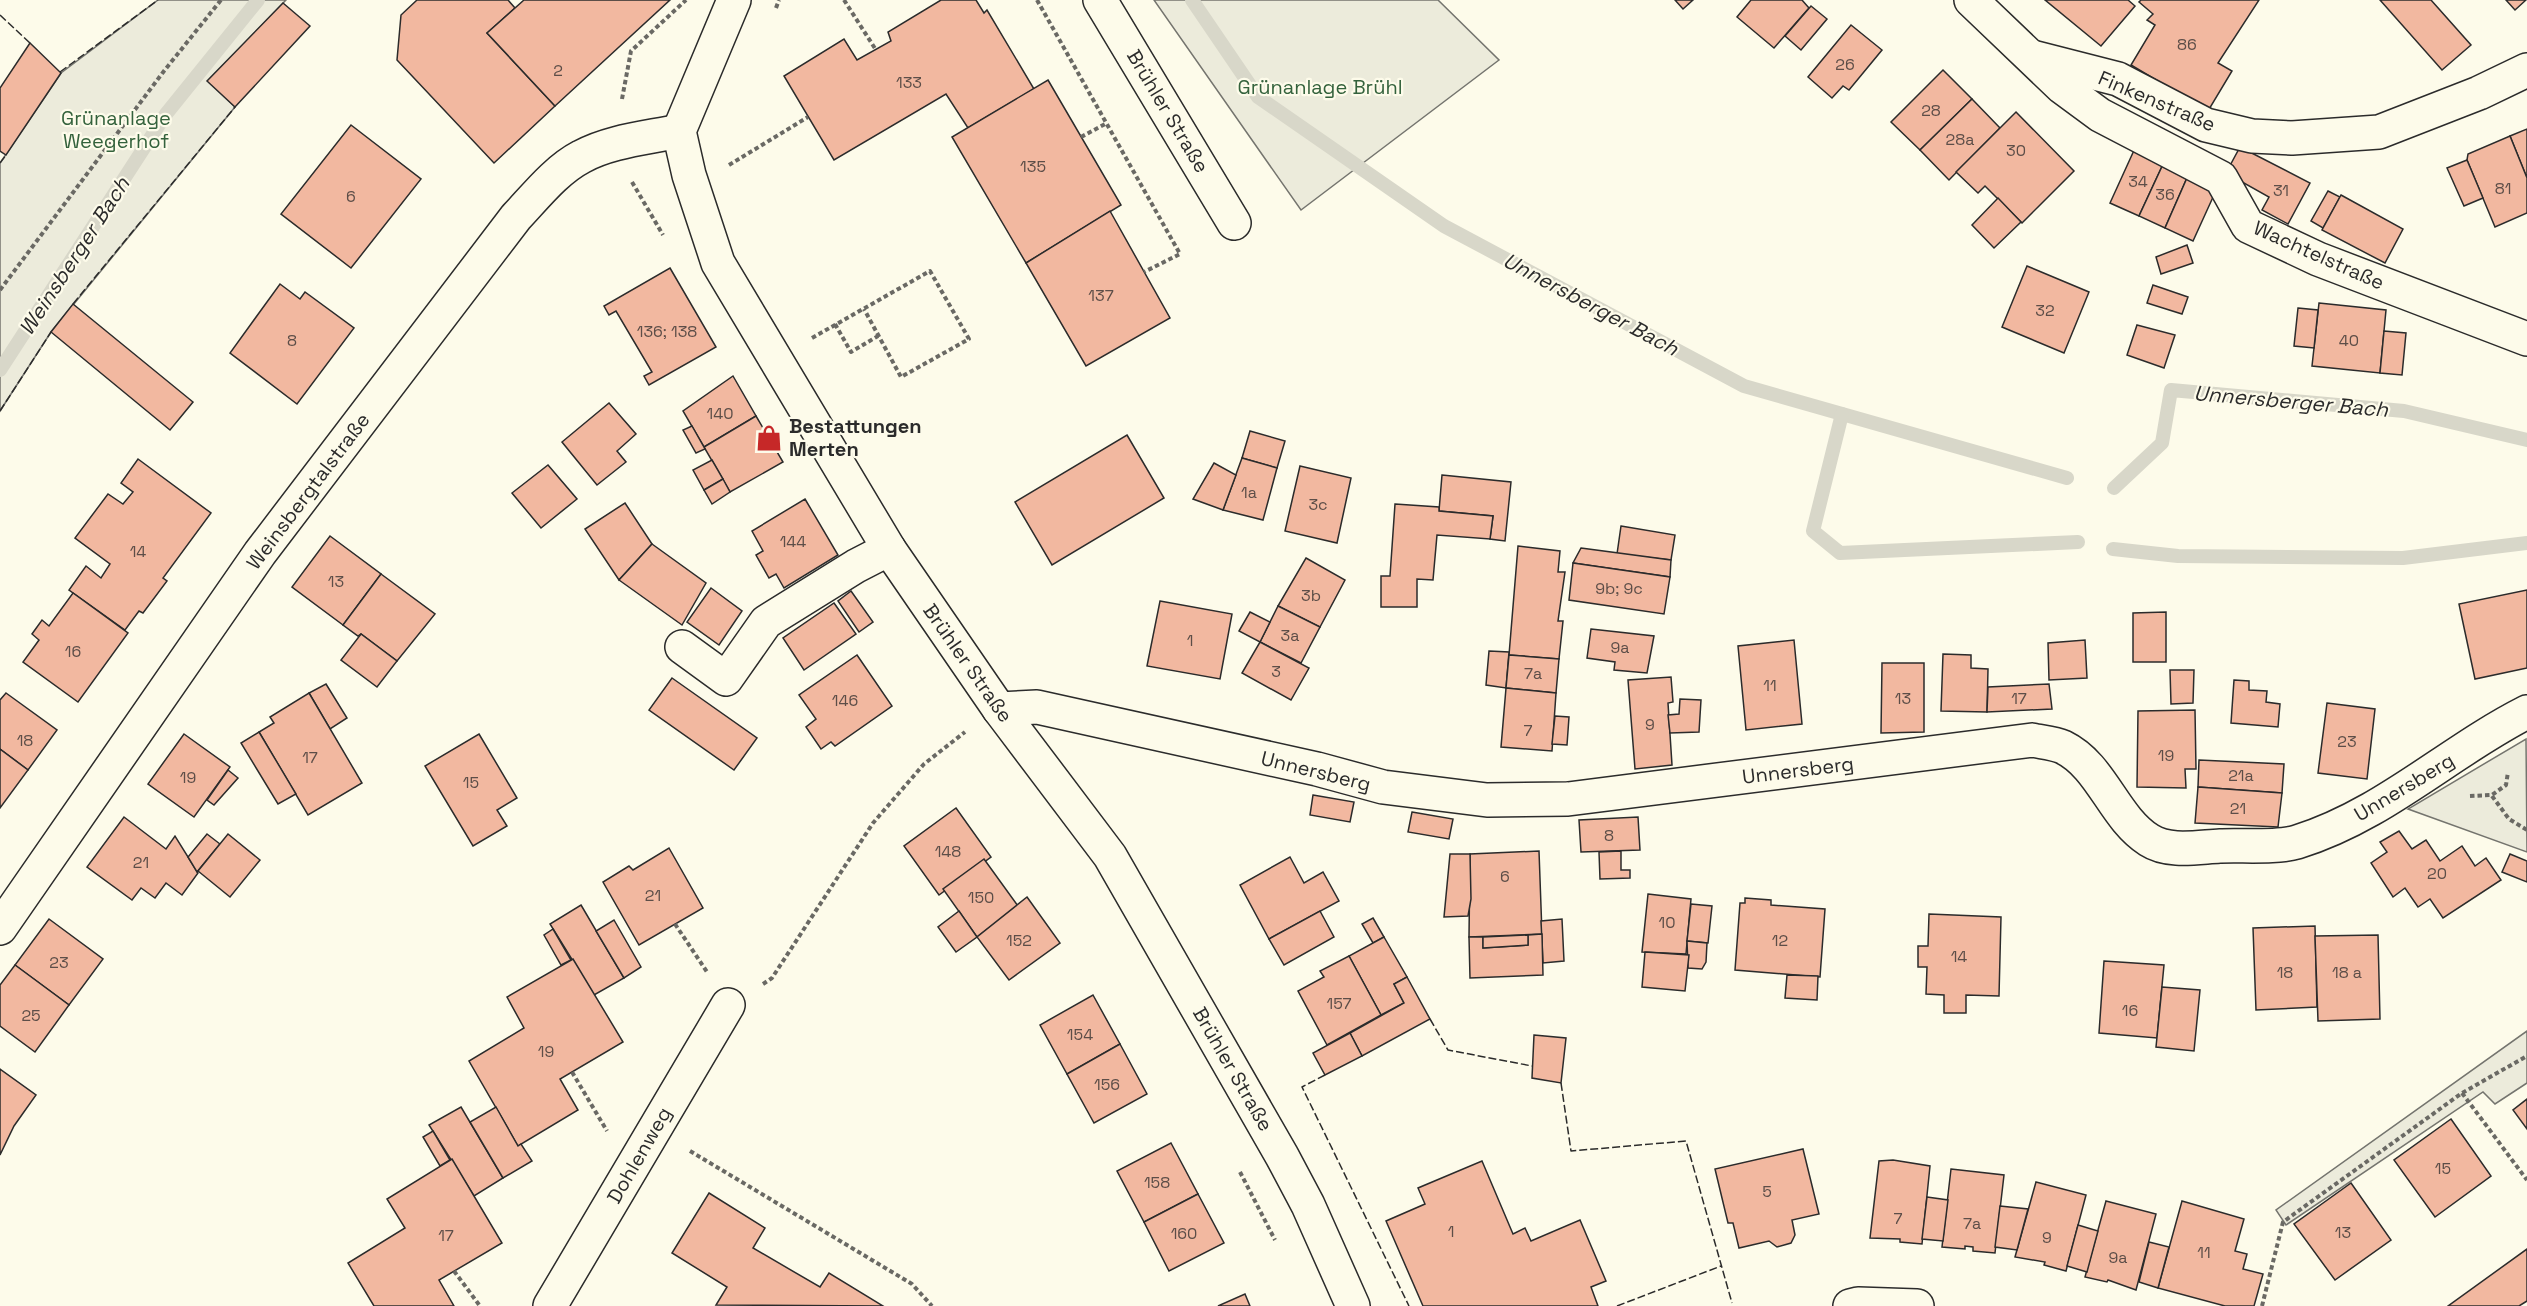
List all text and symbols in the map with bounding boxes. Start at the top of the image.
house number: 86 [2177,34,2197,55]
street label: Brühler Straße [1121,45,1215,177]
house number: 26 [1835,54,1855,75]
house number: 2 [553,60,563,81]
street label: Finkenstraße [2094,65,2220,137]
house number: 133 [896,72,922,93]
park label: Grünanlage Brühl [1237,74,1403,100]
house number: 28 [1921,100,1941,121]
park label: Grünanlage Weegerhof [61,105,171,154]
house number: 28a [1946,129,1974,150]
house number: 30 [2006,140,2026,161]
house number: 135 [1020,156,1046,177]
water label: Weinsberger Bach [13,171,136,340]
house number: 34 [2128,171,2148,192]
house number: 81 [2495,178,2511,199]
house number: 31 [2273,180,2289,201]
house number: 36 [2155,184,2175,205]
house number: 6 [346,186,356,207]
street label: Wachtelstraße [2249,215,2389,295]
water label: Unnersberger Bach [1499,246,1684,362]
house number: 137 [1088,285,1114,306]
house number: 32 [2035,300,2055,321]
house number: 136; 138 [637,321,697,342]
house number: 8 [287,330,297,351]
house number: 40 [2339,330,2359,351]
water label: Unnersberger Bach [2193,379,2390,423]
house number: 140 [707,403,733,424]
street label: Weinsbergtalstraße [241,407,375,575]
place label: Bestattungen Merten [789,413,922,462]
shop icon: Bestattungen Merten [754,423,784,453]
house number: 1a [1241,482,1257,503]
house number: 3c [1308,494,1328,515]
house number: 144 [780,531,806,552]
house number: 14 [130,541,146,562]
house number: 13 [328,571,344,592]
house number: 9b; 9c [1595,578,1643,599]
house number: 3b [1301,585,1321,606]
street label: Brühler Straße [917,599,1019,727]
house number: 3a [1281,625,1299,646]
house number: 1 [1187,630,1193,651]
house number: 9a [1611,637,1630,658]
house number: 16 [65,641,81,662]
house number: 3 [1271,661,1281,682]
house number: 7a [1524,663,1542,684]
house number: 11 [1763,675,1777,696]
house number: 13 [1895,688,1911,709]
house number: 17 [2011,688,2027,709]
house number: 146 [832,690,858,711]
house number: 9 [1645,714,1655,735]
house number: 7 [1523,720,1533,741]
house number: 18 [17,730,33,751]
house number: 23 [2337,731,2357,752]
street label: Unnersberg [1258,745,1374,797]
house number: 19 [2158,745,2174,766]
house number: 17 [302,747,318,768]
street label: Unnersberg [2349,747,2459,827]
street label: Unnersberg [1741,750,1855,790]
house number: 21a [2228,765,2254,786]
house number: 19 [180,767,196,788]
house number: 15 [463,772,479,793]
house number: 21 [2230,798,2246,819]
house number: 8 [1604,825,1614,846]
house number: 148 [935,841,961,862]
house number: 21 [133,852,149,873]
house number: 20 [2427,863,2447,884]
house number: 6 [1500,866,1510,887]
house number: 21 [645,885,661,906]
house number: 150 [968,887,994,908]
house number: 10 [1659,912,1675,933]
house number: 152 [1006,930,1032,951]
house number: 12 [1772,930,1788,951]
house number: 14 [1951,946,1967,967]
house number: 23 [49,952,69,973]
house number: 18 [2277,962,2293,983]
house number: 18 a [2332,962,2362,983]
house number: 157 [1326,993,1352,1014]
house number: 16 [2122,1000,2138,1021]
street label: Brühler Straße [1187,1002,1279,1136]
house number: 25 [21,1005,41,1026]
house number: 154 [1067,1024,1093,1045]
house number: 19 [538,1041,554,1062]
house number: 156 [1094,1074,1120,1095]
street label: Dohlenweg [601,1102,677,1208]
house number: 15 [2435,1158,2451,1179]
house number: 158 [1144,1172,1170,1193]
house number: 5 [1762,1181,1772,1202]
house number: 7 [1893,1208,1903,1229]
house number: 7a [1963,1213,1981,1234]
house number: 1 [1448,1221,1454,1242]
house number: 13 [2335,1222,2351,1243]
house number: 160 [1171,1223,1197,1244]
house number: 17 [438,1225,454,1246]
house number: 9 [2042,1227,2052,1248]
house number: 11 [2197,1242,2211,1263]
house number: 9a [2109,1247,2128,1268]

